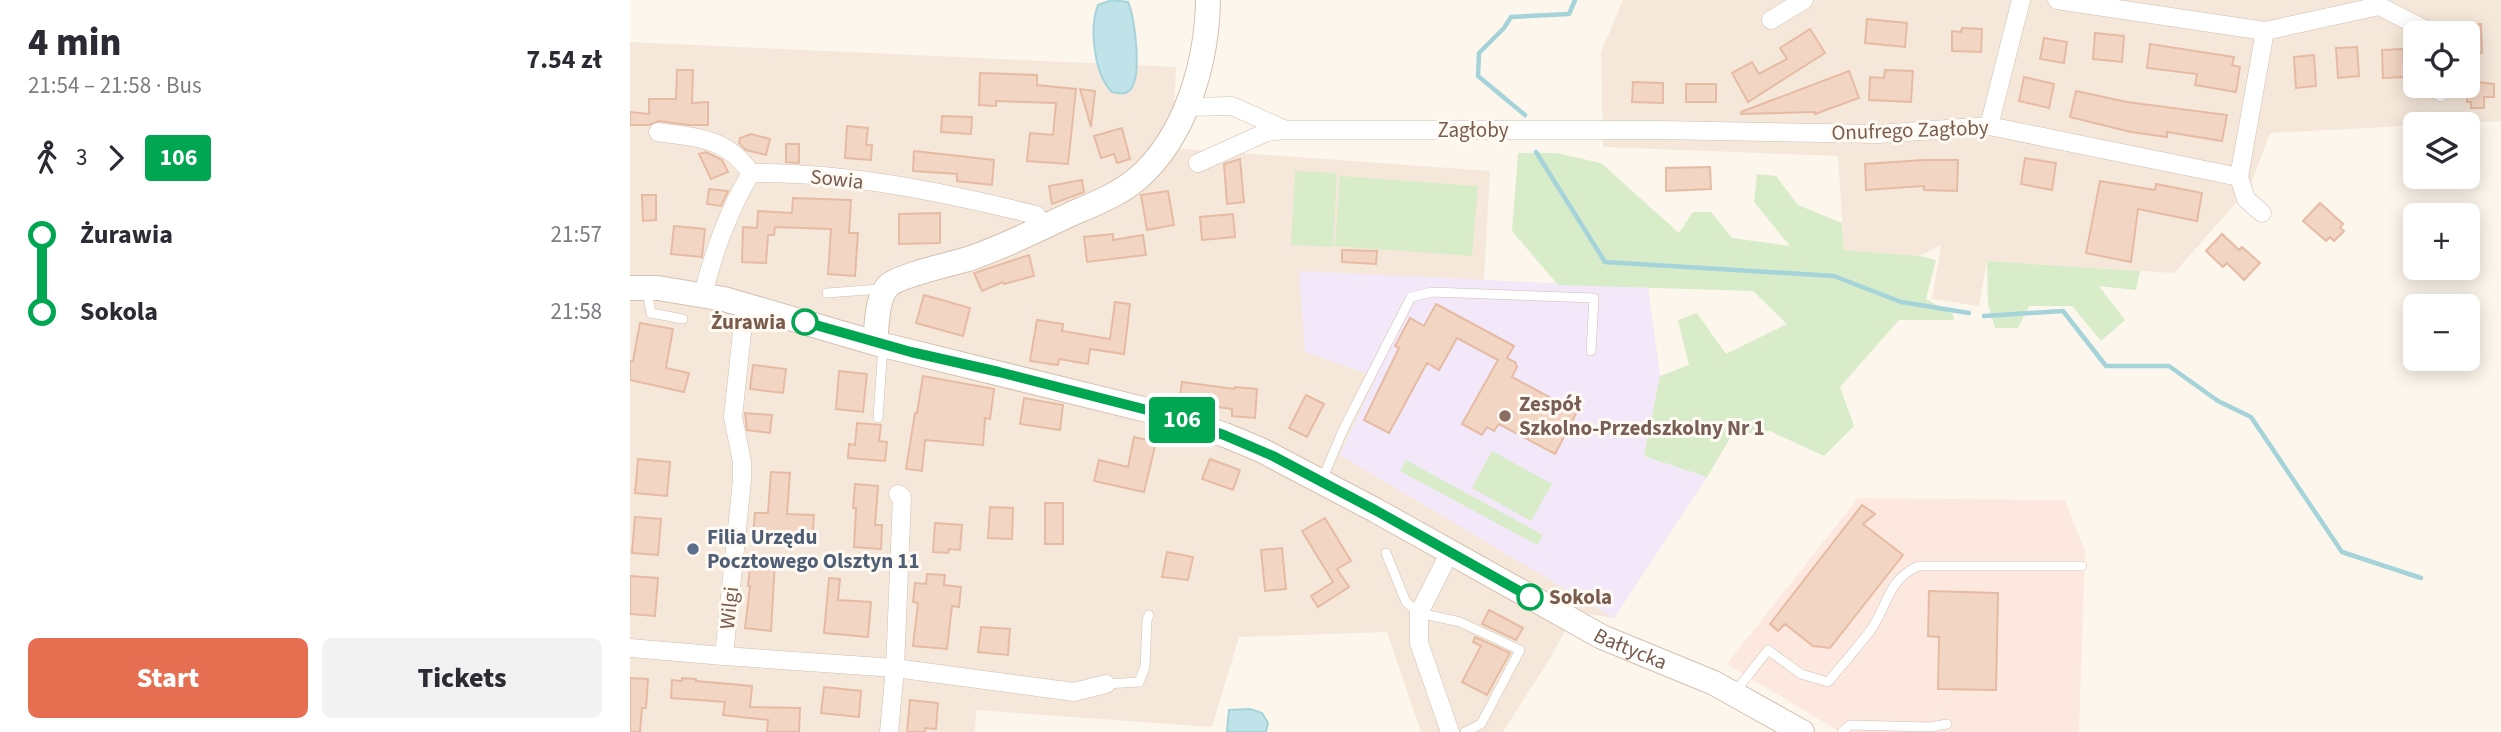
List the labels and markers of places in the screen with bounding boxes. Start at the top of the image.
place label: Żurawia [711,307,786,337]
marker: Żurawia [792,309,818,335]
place label: Zespół Szkolno-Przedszkolny Nr 1 [1519,389,1765,443]
marker: Zespół Szkolno-Przedszkolny Nr 1 [1497,408,1513,424]
place label: Filia Urzędu Pocztowego Olsztyn 11 [707,522,920,576]
marker: Filia Urzędu Pocztowego Olsztyn 11 [685,541,701,557]
place label: Sokola [1549,582,1612,612]
marker: Sokola [1517,584,1543,610]

